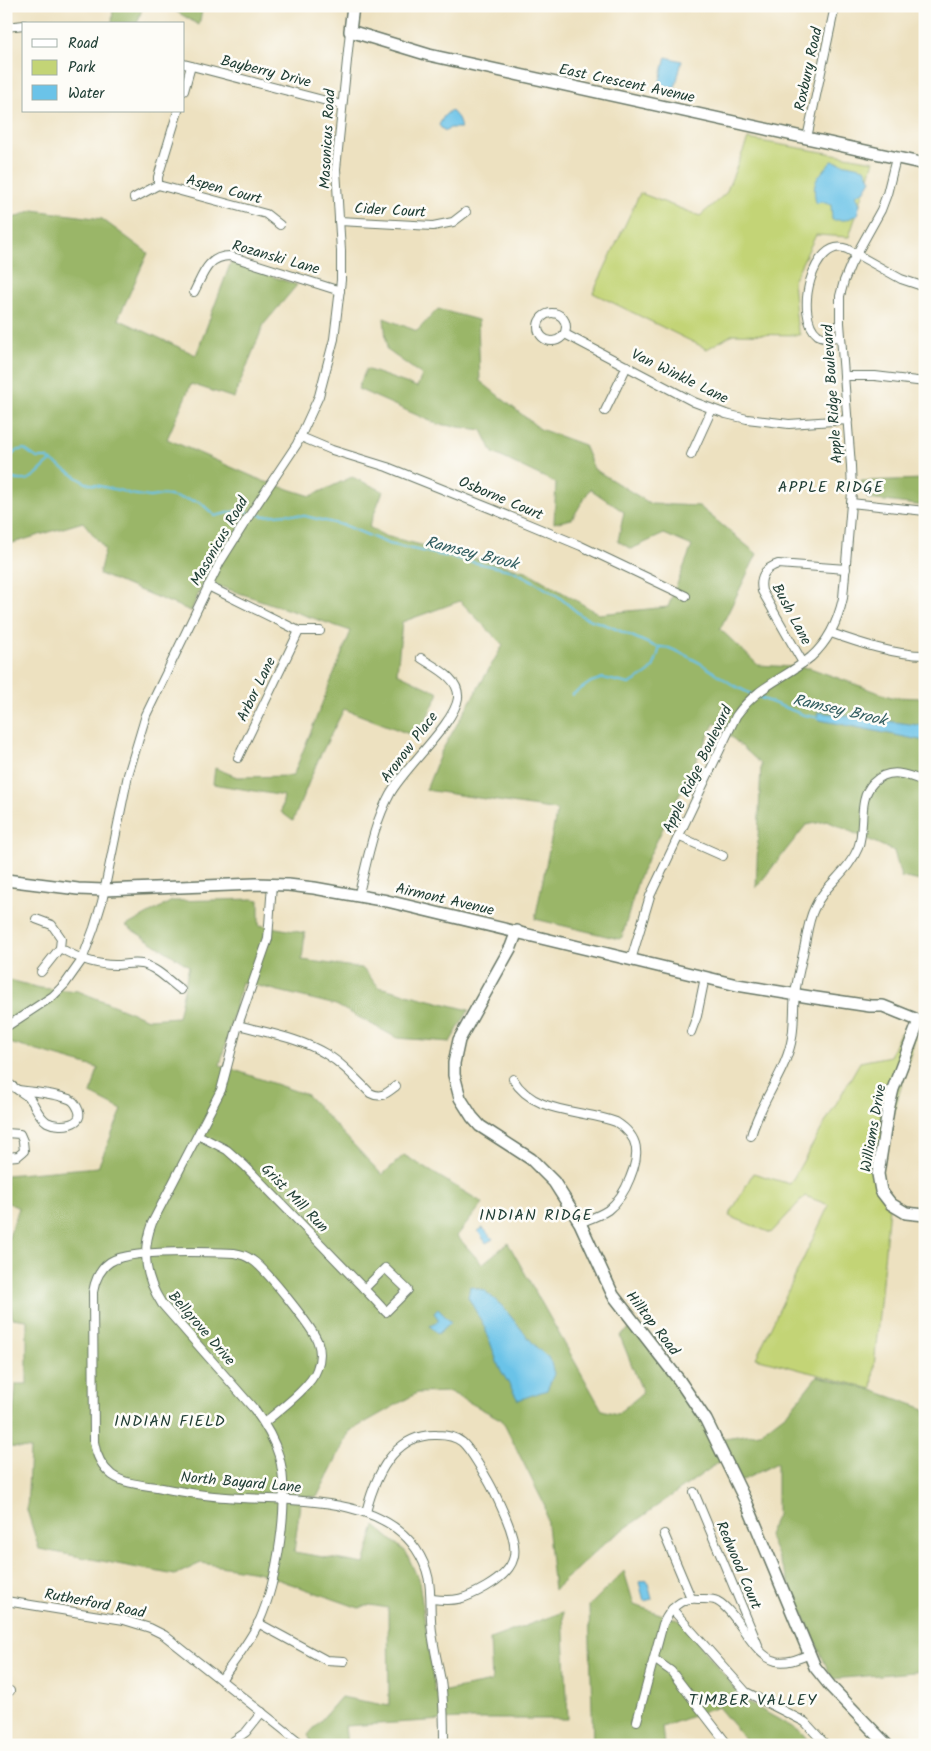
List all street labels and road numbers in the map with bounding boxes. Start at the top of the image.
street label: Roxbury Road [788,25,830,113]
street label: Bayberry Drive [218,49,314,95]
street label: East Crescent Avenue [557,58,697,110]
street label: Masonicus Road [313,88,343,190]
street label: Aspen Court [183,168,264,212]
street label: Cider Court [354,197,426,225]
street label: Rozanski Lane [229,234,323,282]
street label: Apple Ridge Boulevard [816,323,850,464]
street label: Van Winkle Lane [627,343,733,411]
street label: Osborne Court [455,470,547,528]
street label: Masonicus Road [184,492,256,591]
street label: Bush Lane [765,579,818,650]
street label: Arbor Lane [231,653,283,726]
street label: Apple Ridge Boulevard [657,701,739,837]
street label: Aronow Place [375,707,445,788]
street label: Airmont Avenue [393,877,497,923]
street label: Williams Drive [854,1082,894,1174]
street label: Grist Mill Run [255,1158,334,1239]
street label: Bellgrove Drive [162,1286,241,1372]
street label: Hilltop Road [619,1286,686,1362]
street label: North Bayard Lane [180,1466,302,1500]
street label: Redwood Court [709,1517,768,1613]
street label: Rutherford Road [42,1582,148,1626]

